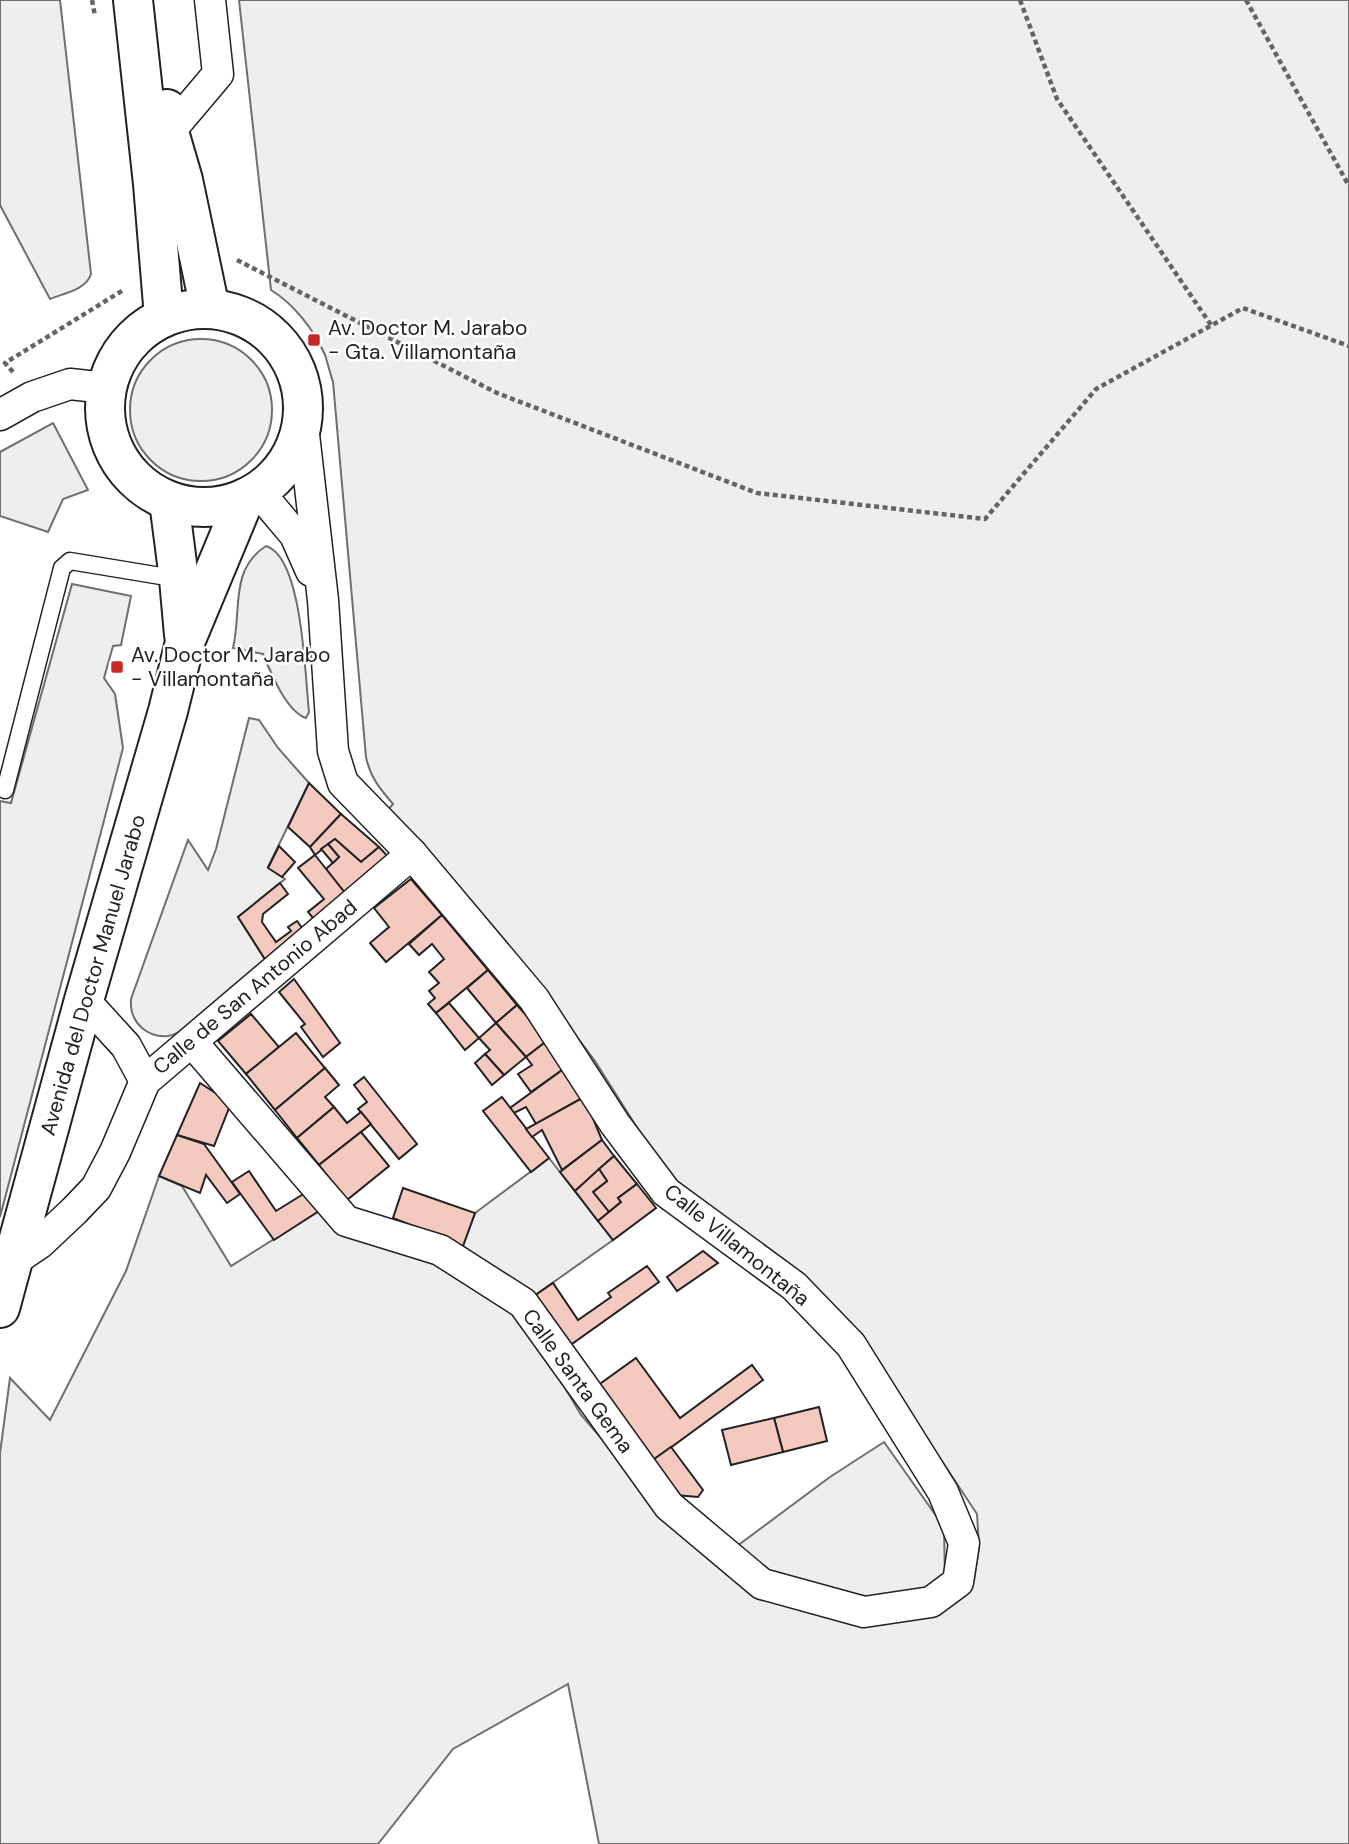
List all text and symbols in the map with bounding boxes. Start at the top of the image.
place label: Av. Doctor M. Jarabo - Gta. Villamontaña [328,314,527,366]
marker: Av. Doctor M. Jarabo - Gta. Villamontaña [306,332,322,348]
place label: Av. Doctor M. Jarabo - Villamontaña [131,641,330,693]
marker: Av. Doctor M. Jarabo - Villamontaña [109,659,125,675]
street label: Avenida del Doctor Manuel Jarabo [34,811,152,1139]
street label: Calle de San Antonio Abad [147,893,363,1081]
street label: Calle Villamontaña [658,1178,816,1312]
street label: Calle Santa Gema [516,1303,640,1459]

